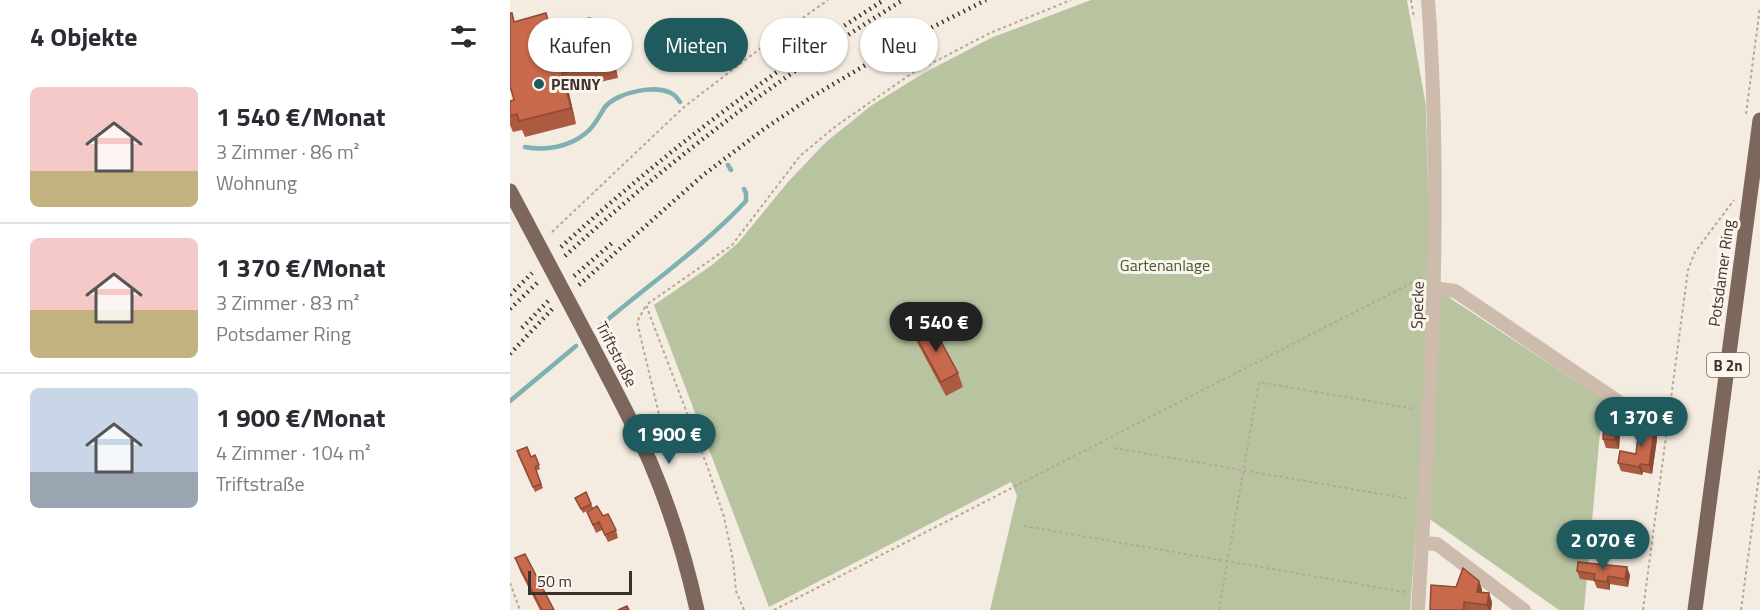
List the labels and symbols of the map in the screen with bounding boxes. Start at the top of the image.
place label: PENNY [551,72,600,96]
marker: PENNY [532,77,546,91]
street label: Potsdamer Ring [1702,218,1740,328]
park label: Gartenanlage [1120,253,1210,277]
street label: Specke [1404,281,1430,329]
pin: 1 540 € [881,302,991,353]
street label: Triftstraße [590,317,644,391]
road number: B 2n [1707,353,1749,377]
pin: 1 370 € [1586,397,1696,448]
pin: 1 900 € [614,414,724,465]
pin: 2 070 € [1548,520,1658,571]
scale bar [528,568,632,596]

